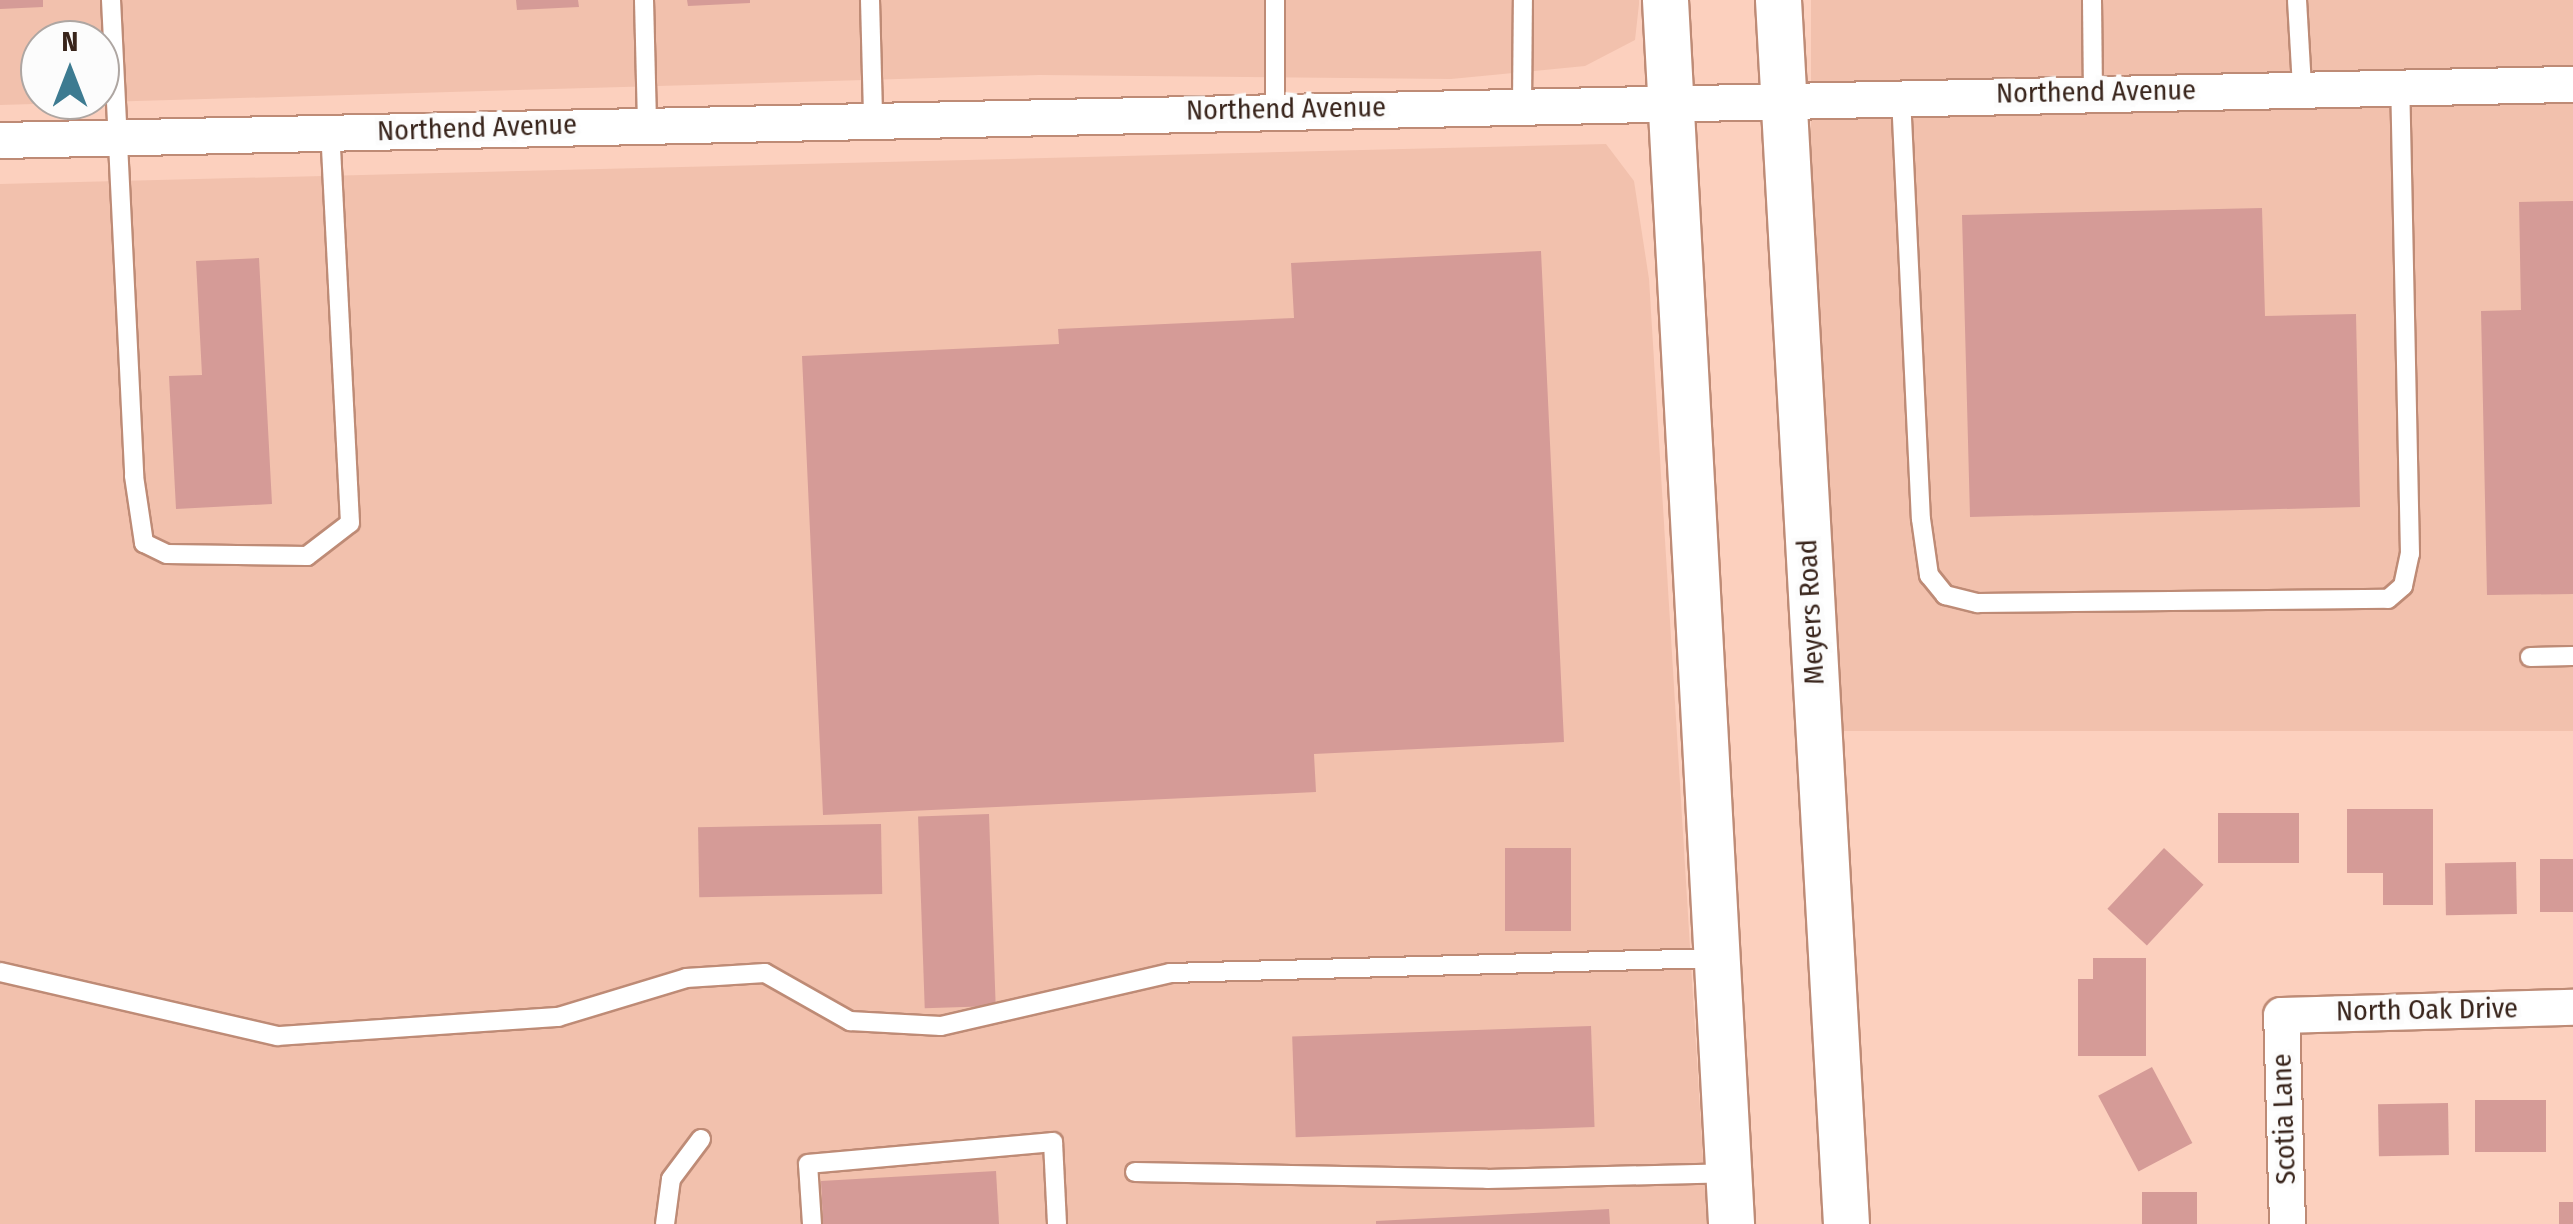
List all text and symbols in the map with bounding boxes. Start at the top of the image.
north arrow [20,20,120,120]
text: N [62,25,78,58]
street label: Northend Avenue [1996,73,2196,111]
street label: Northend Avenue [1186,90,1386,128]
street label: Northend Avenue [377,108,577,148]
street label: Meyers Road [1790,538,1832,686]
street label: North Oak Drive [2336,992,2518,1028]
street label: Scotia Lane [2265,1053,2303,1185]

